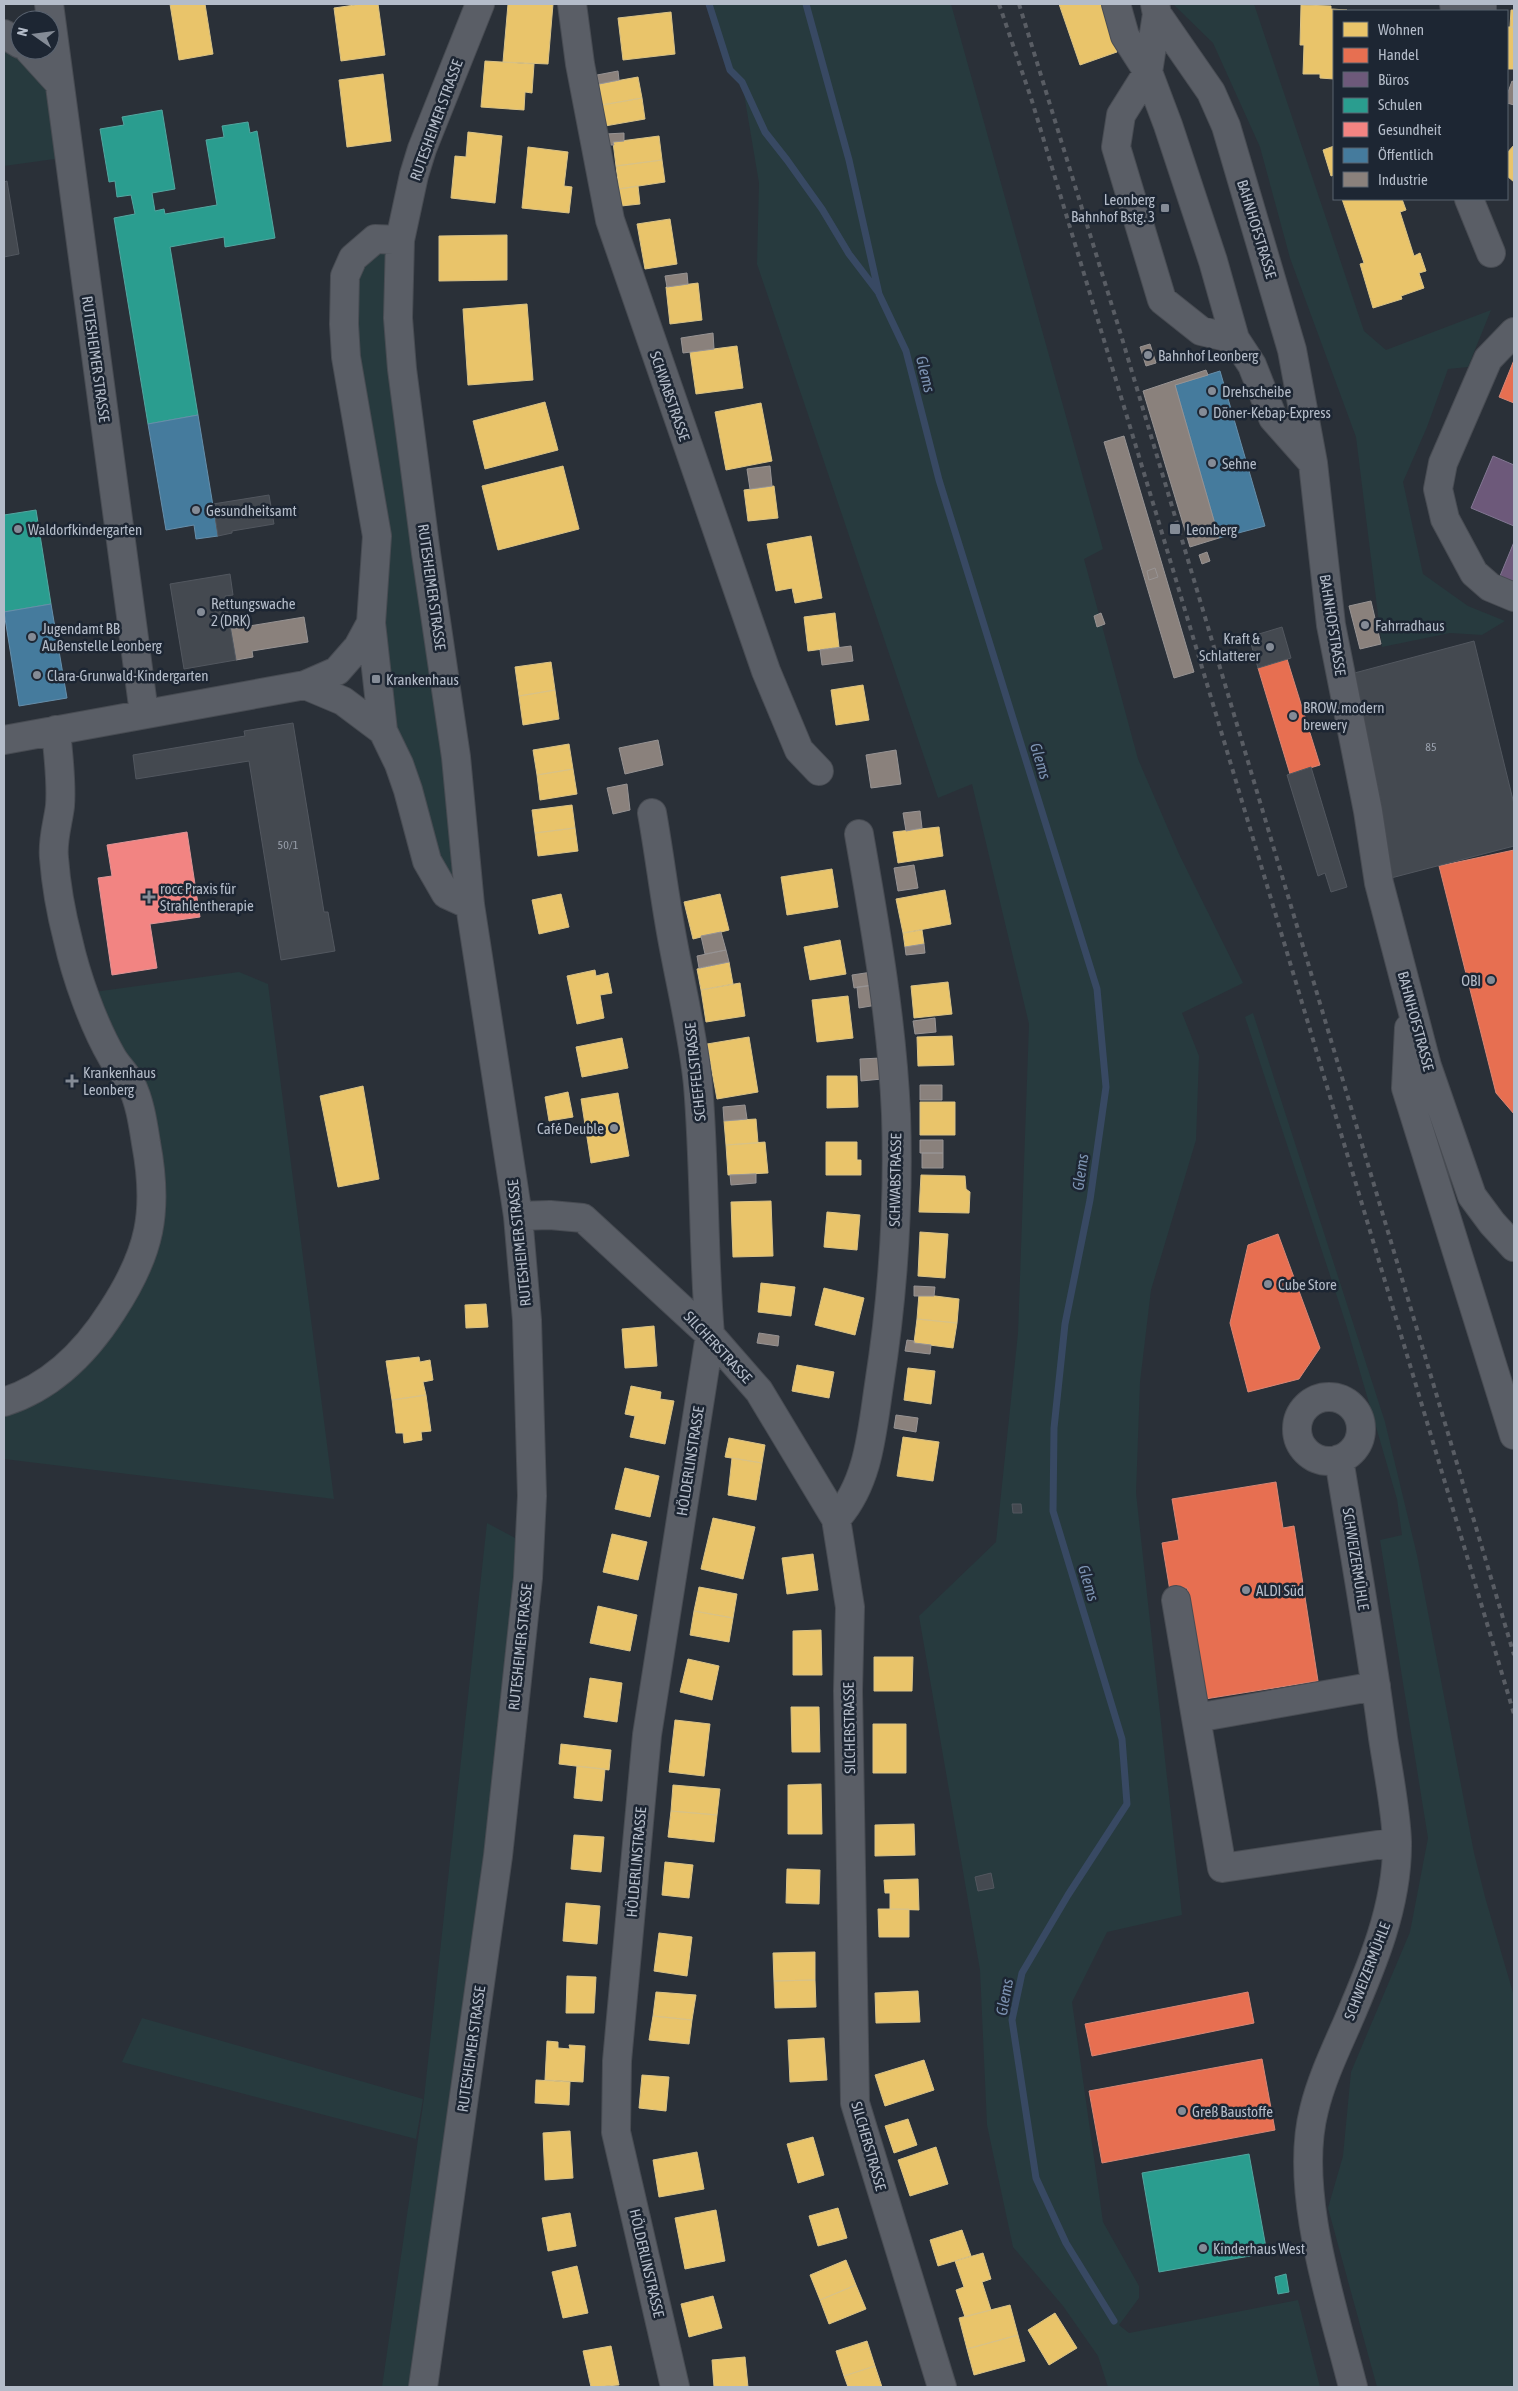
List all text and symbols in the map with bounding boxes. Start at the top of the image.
north arrow [10,10,60,60]
legend [1333,10,1508,200]
text: Wohnen [1378,21,1424,38]
text: N [14,26,31,38]
text: Handel [1378,46,1419,63]
street label: RUTESHEIMER STRASSE [406,57,466,183]
text: Büros [1378,71,1409,88]
text: Schulen [1378,96,1422,113]
text: Gesundheit [1378,121,1442,138]
text: Öffentlich [1378,146,1434,163]
text: Industrie [1378,171,1428,188]
street label: BAHNHOFSTRASSE [1234,178,1280,281]
place label: Leonberg Bahnhof Bstg. 3 [1071,191,1156,225]
marker: Leonberg Bahnhof Bstg. 3 [1159,202,1171,214]
street label: RUTESHEIMER STRASSE [79,295,113,424]
place label: Bahnhof Leonberg [1158,347,1259,364]
street label: SCHWABSTRASSE [647,349,693,444]
marker: Bahnhof Leonberg [1142,349,1154,361]
water label: Glems [913,354,939,394]
place label: Drehscheibe [1222,383,1291,400]
marker: Drehscheibe [1206,385,1218,397]
place label: Döner-Kebap-Express [1213,404,1331,421]
marker: Döner-Kebap-Express [1197,406,1209,418]
place label: Sehne [1222,455,1257,472]
marker: Sehne [1206,457,1218,469]
place label: Gesundheitsamt [206,502,297,519]
marker: Gesundheitsamt [190,504,202,516]
place label: Waldorfkindergarten [28,521,142,538]
place label: Leonberg [1186,521,1238,538]
marker: Leonberg [1168,522,1182,536]
marker: Waldorfkindergarten [12,523,24,535]
street label: RUTESHEIMER STRASSE [415,523,449,652]
street label: BAHNHOFSTRASSE [1317,573,1349,677]
place label: Rettungswache 2 (DRK) [211,595,296,629]
marker: Rettungswache 2 (DRK) [195,606,207,618]
place label: Fahrradhaus [1375,617,1444,634]
marker: Fahrradhaus [1359,619,1371,631]
place label: Jugendamt BB Außenstelle Leonberg [42,620,162,654]
place label: Kraft & Schlatterer [1199,630,1261,664]
marker: Jugendamt BB Außenstelle Leonberg [26,631,38,643]
marker: Kraft & Schlatterer [1264,641,1276,653]
place label: Clara-Grunwald-Kindergarten [47,667,209,684]
marker: Clara-Grunwald-Kindergarten [31,669,43,681]
place label: Krankenhaus [386,671,459,688]
marker: Krankenhaus [370,673,382,685]
place label: BROW. modern brewery [1303,699,1385,733]
marker: BROW. modern brewery [1287,710,1299,722]
house number: 85 [1425,740,1437,754]
water label: Glems [1027,741,1055,782]
house number: 50/1 [278,838,299,852]
place label: rocc Praxis für Strahlentherapie [160,880,254,914]
marker: rocc Praxis für Strahlentherapie [142,890,156,904]
street label: BAHNHOFSTRASSE [1395,969,1438,1073]
place label: OBI [1461,972,1481,989]
marker: OBI [1485,974,1497,986]
street label: SCHEFFELSTRASSE [681,1021,709,1122]
place label: Krankenhaus Leonberg [83,1064,156,1098]
marker: Krankenhaus Leonberg [65,1074,79,1088]
place label: Café Deuble [537,1120,604,1137]
marker: Café Deuble [608,1122,620,1134]
street label: SCHWABSTRASSE [886,1132,904,1227]
water label: Glems [1069,1152,1092,1192]
street label: RUTESHEIMER STRASSE [504,1178,534,1307]
place label: Cube Store [1278,1276,1337,1293]
marker: Cube Store [1262,1278,1274,1290]
street label: SILCHERSTRASSE [681,1308,756,1387]
street label: HÖLDERLINSTRASSE [673,1404,707,1517]
street label: SCHWEIZERMÜHLE [1340,1507,1373,1612]
water label: Glems [1075,1563,1103,1604]
street label: RUTESHEIMER STRASSE [505,1582,535,1711]
place label: ALDI Süd [1256,1582,1304,1599]
marker: ALDI Süd [1240,1584,1252,1596]
street label: SILCHERSTRASSE [840,1681,858,1774]
street label: HÖLDERLINSTRASSE [623,1805,649,1918]
street label: SCHWEIZERMÜHLE [1341,1919,1394,2022]
water label: Glems [992,1977,1016,2017]
street label: RUTESHEIMER STRASSE [454,1984,488,2113]
street label: SILCHERSTRASSE [848,2100,890,2193]
place label: Greß Baustoffe [1192,2103,1273,2120]
marker: Greß Baustoffe [1176,2105,1188,2117]
street label: HÖLDERLINSTRASSE [626,2207,668,2319]
place label: Kinderhaus West [1213,2240,1305,2257]
marker: Kinderhaus West [1197,2242,1209,2254]

